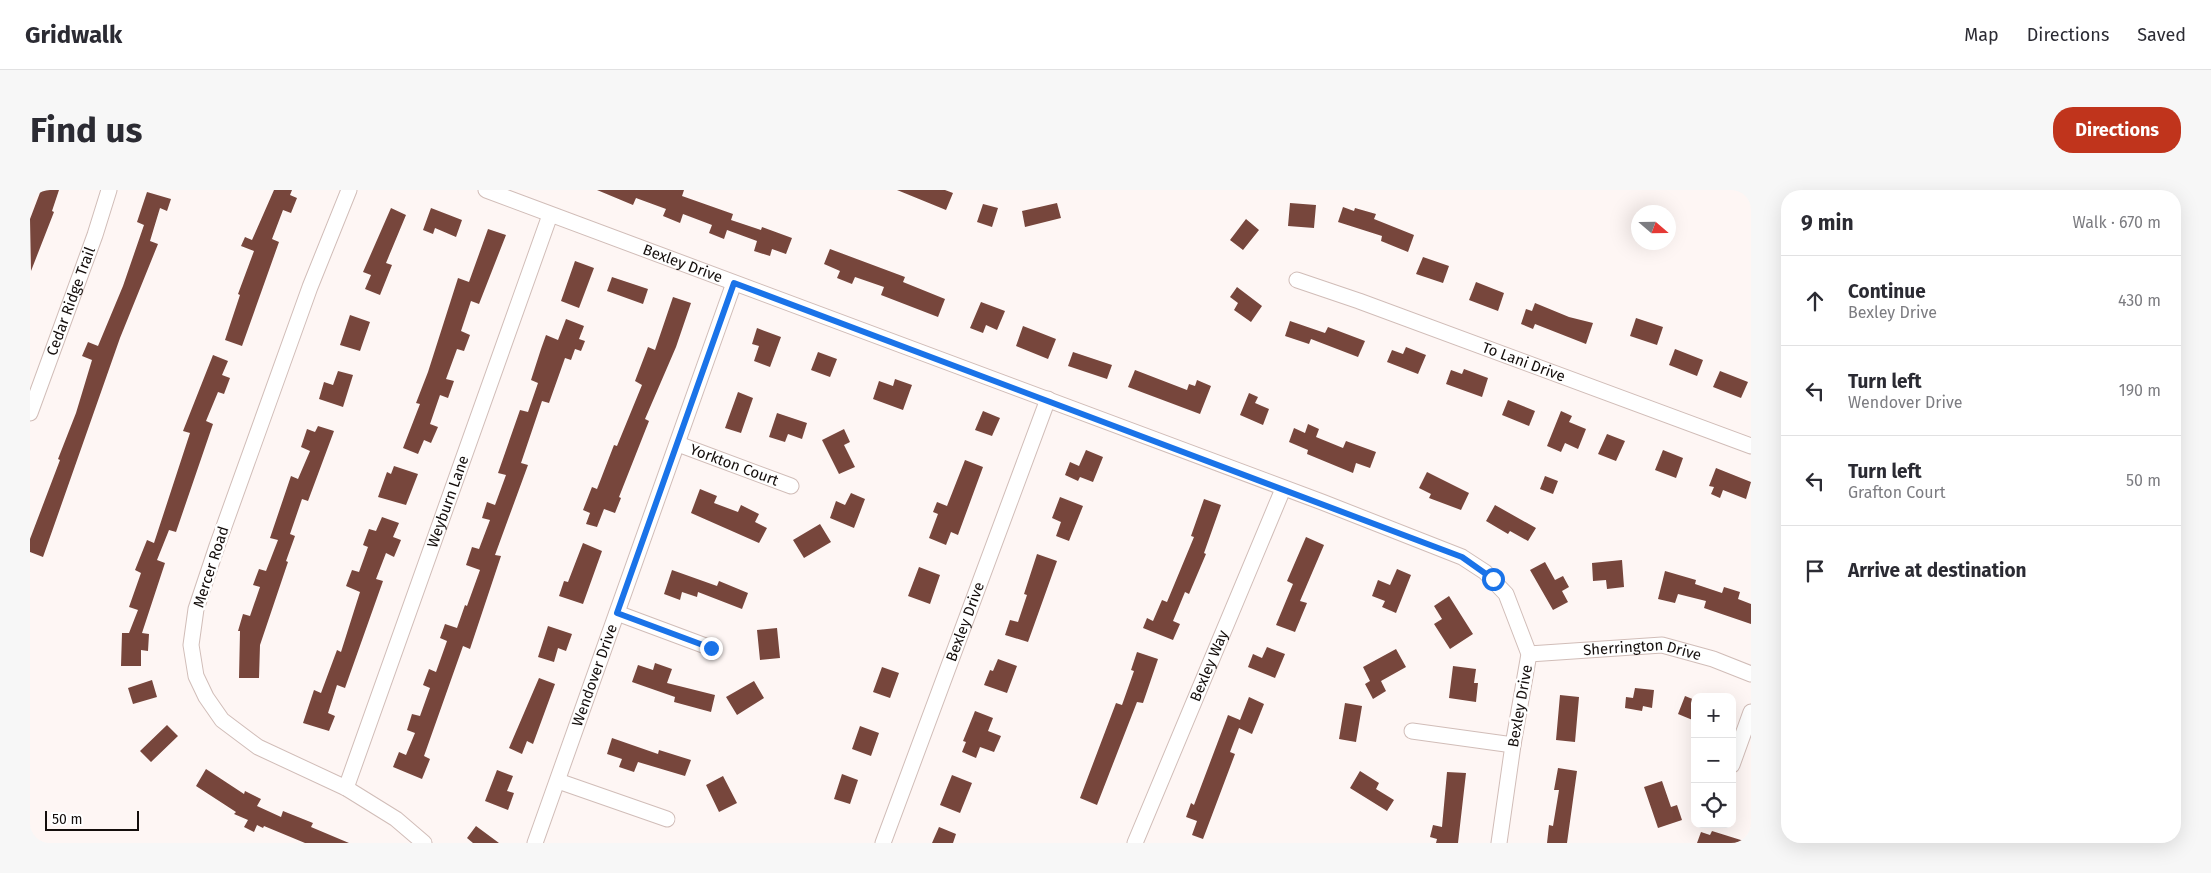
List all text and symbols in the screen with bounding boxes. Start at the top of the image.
text: Gridwalk [25,21,122,49]
text: Map [1964,24,1999,46]
text: Directions [2027,24,2109,46]
text: Saved [2137,24,2186,46]
button: Directions [2053,107,2181,153]
text: Find us [30,109,142,151]
north arrow [1631,205,1676,250]
text: 9 min [1801,210,1854,236]
text: Walk · 670 m [2073,213,2161,232]
street label: Bexley Drive [640,240,725,286]
street label: Cedar Ridge Trail [43,244,99,358]
text: Continue [1848,280,1926,303]
icon: ahead [1801,287,1829,315]
text: 430 m [2118,291,2161,310]
text: Bexley Drive [1848,303,1937,322]
street label: To Lani Drive [1480,338,1568,386]
text: Turn left [1848,370,1922,393]
icon: left [1801,377,1829,405]
text: 190 m [2119,381,2161,400]
text: Wendover Drive [1848,393,1962,412]
street label: Yorkton Court [687,440,782,490]
street label: Weyburn Lane [423,453,473,550]
text: Turn left [1848,460,1922,483]
icon: left [1801,467,1829,495]
text: 50 m [2126,471,2161,490]
text: Grafton Court [1848,483,1946,502]
street label: Mercer Road [189,524,233,610]
icon: arrive [1801,557,1829,585]
text: Arrive at destination [1848,559,2027,582]
route start [1482,568,1505,591]
street label: Bexley Drive [942,580,988,664]
street label: Wendover Drive [568,622,621,729]
street label: Bexley Way [1186,627,1232,704]
street label: Sherrington Drive [1582,636,1703,664]
route end [700,637,723,660]
street label: Bexley Drive [1504,663,1536,749]
map controls [1691,693,1736,828]
button: + [1691,693,1736,738]
button: − [1691,738,1736,783]
button: locate [1691,783,1736,828]
scale bar [45,808,139,831]
text: 50 m [52,811,83,828]

